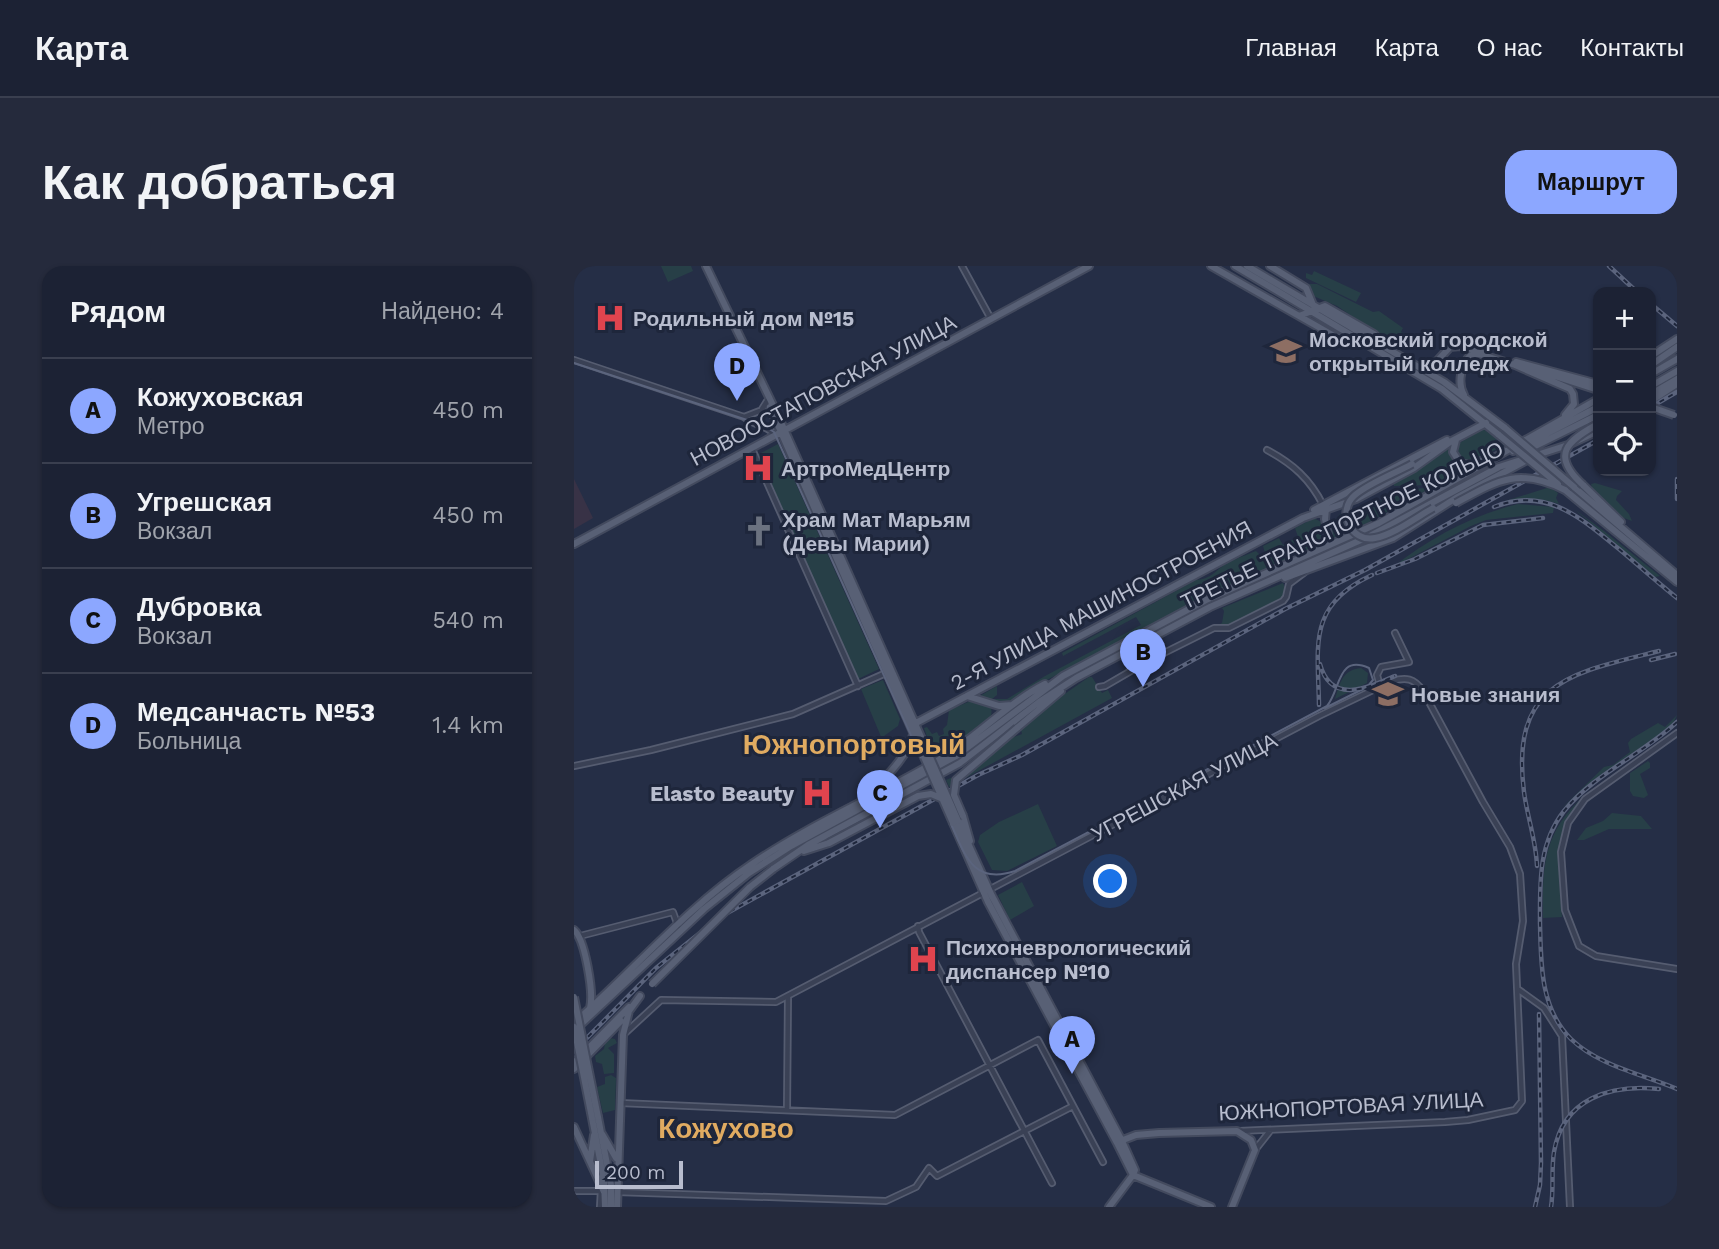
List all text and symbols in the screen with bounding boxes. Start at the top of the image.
text: Карта [35,29,128,68]
text: Главная [1245,34,1337,62]
text: Карта [1375,34,1439,62]
text: О нас [1477,34,1542,62]
text: Контакты [1580,34,1684,62]
button: Маршрут [1505,150,1677,214]
text: Как добраться [42,153,397,211]
map controls [1593,287,1656,476]
button: + [1593,287,1656,350]
text: Рядом [70,294,166,329]
text: Найдено: 4 [381,298,504,325]
hospital icon: Родильный дом №15 [593,301,627,335]
place label: Родильный дом №15 [633,306,854,331]
street label: НОВООСТАПОВСКАЯ УЛИЦА [686,309,960,471]
place label: Московский городской открытый колледж [1309,327,1548,376]
school or university icon: Московский городской открытый колледж [1269,334,1303,368]
pin: D [714,343,760,401]
button: − [1593,350,1656,413]
text: Кожуховская [137,382,304,412]
text: A [85,397,101,424]
text: 450 m [432,397,504,424]
text: Метро [137,413,205,440]
button: locate [1593,413,1656,476]
street label: ТРЕТЬЕ ТРАНСПОРТНОЕ КОЛЬЦО [1177,436,1507,614]
hospital icon: АртроМедЦентр [741,451,775,485]
place label: АртроМедЦентр [781,456,950,481]
text: Угрешская [137,487,272,517]
text: B [85,502,101,529]
text: 450 m [432,502,504,529]
place label: Храм Мат Марьям (Девы Марии) [782,507,971,556]
church icon: Храм Мат Марьям (Девы Марии) [742,514,776,548]
street label: 2-Я УЛИЦА МАШИНОСТРОЕНИЯ [946,515,1256,695]
text: Вокзал [137,518,212,545]
text: Дубровка [137,592,262,622]
text: C [85,607,101,634]
text: 540 m [432,607,504,634]
text: Вокзал [137,623,212,650]
pin: B [1120,629,1166,687]
school or university icon: Новые знания [1371,677,1405,711]
place label: Новые знания [1411,682,1560,707]
text: Медсанчасть №53 [137,697,375,727]
text: D [85,712,101,739]
text: 1.4 km [432,712,504,739]
street label: УГРЕШСКАЯ УЛИЦА [1087,727,1281,847]
text: Больница [137,728,241,755]
district label: Южнопортовый [743,728,965,761]
pin: C [857,770,903,828]
hospital icon: Elasto Beauty [800,776,834,810]
place label: Elasto Beauty [650,781,794,806]
your location [1093,864,1127,898]
place label: Психоневрологический диспансер №10 [946,935,1191,984]
hospital icon: Психоневрологический диспансер №10 [906,942,940,976]
pin: A [1049,1016,1095,1074]
street label: ЮЖНОПОРТОВАЯ УЛИЦА [1218,1087,1484,1125]
district label: Кожухово [658,1112,794,1145]
scale bar [595,1158,682,1190]
text: 200 m [606,1161,665,1184]

